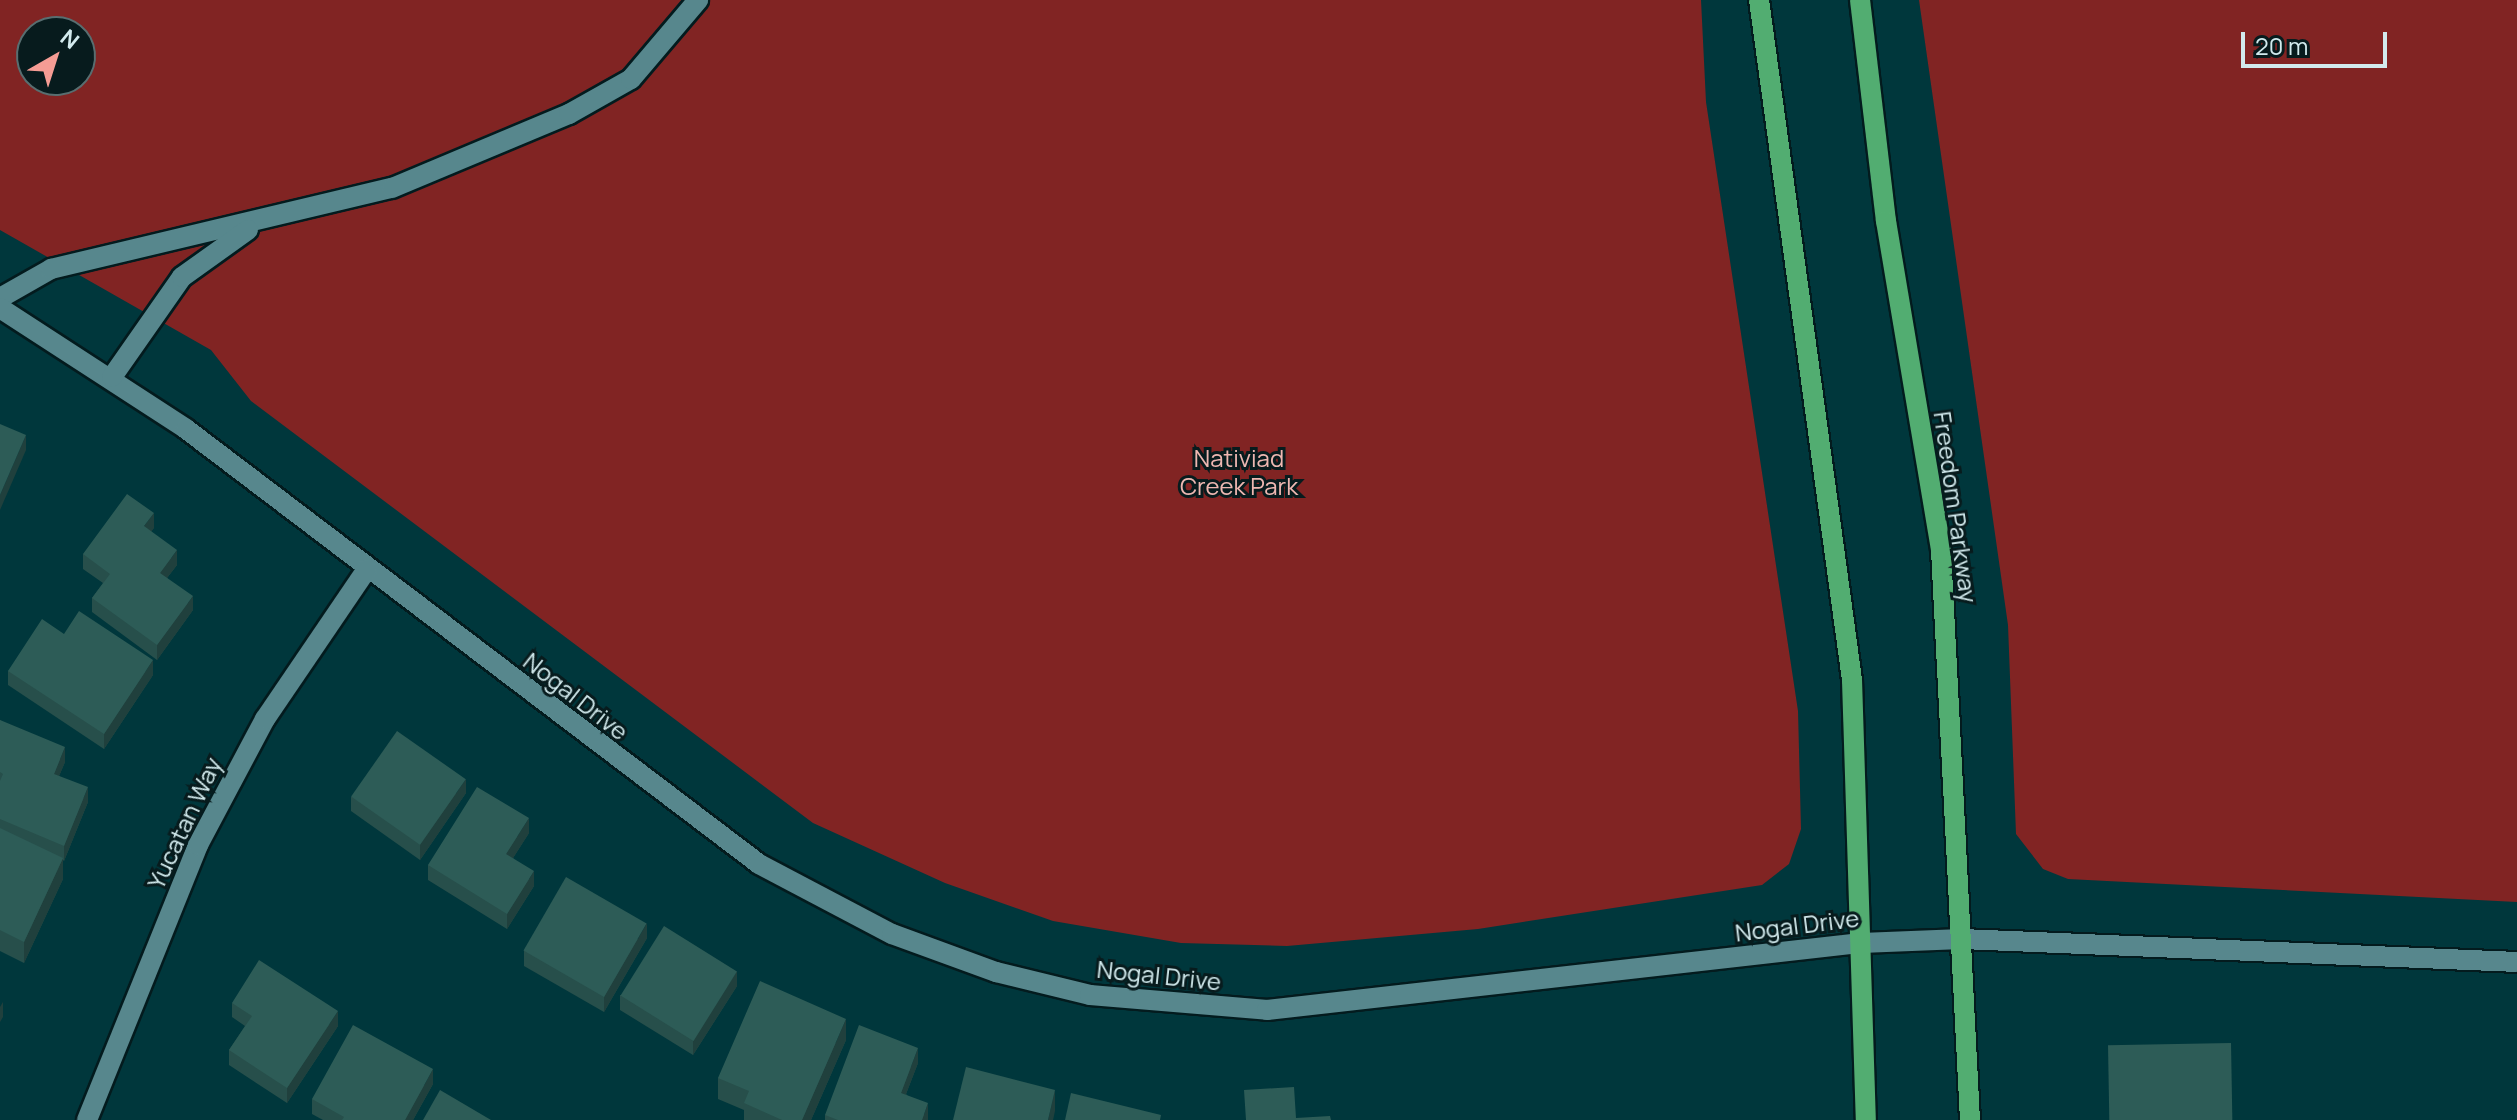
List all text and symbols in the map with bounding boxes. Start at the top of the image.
north arrow [16,16,96,96]
scale bar [2245,16,2391,66]
text: N [54,22,85,56]
text: 20 m [2255,29,2308,62]
street label: Freedom Parkway [1928,409,1984,605]
park label: Nativiad Creek Park [1180,444,1298,500]
street label: Nogal Drive [518,646,634,746]
street label: Yucatan Way [141,753,227,893]
street label: Nogal Drive [1733,903,1861,947]
street label: Nogal Drive [1095,954,1223,996]

